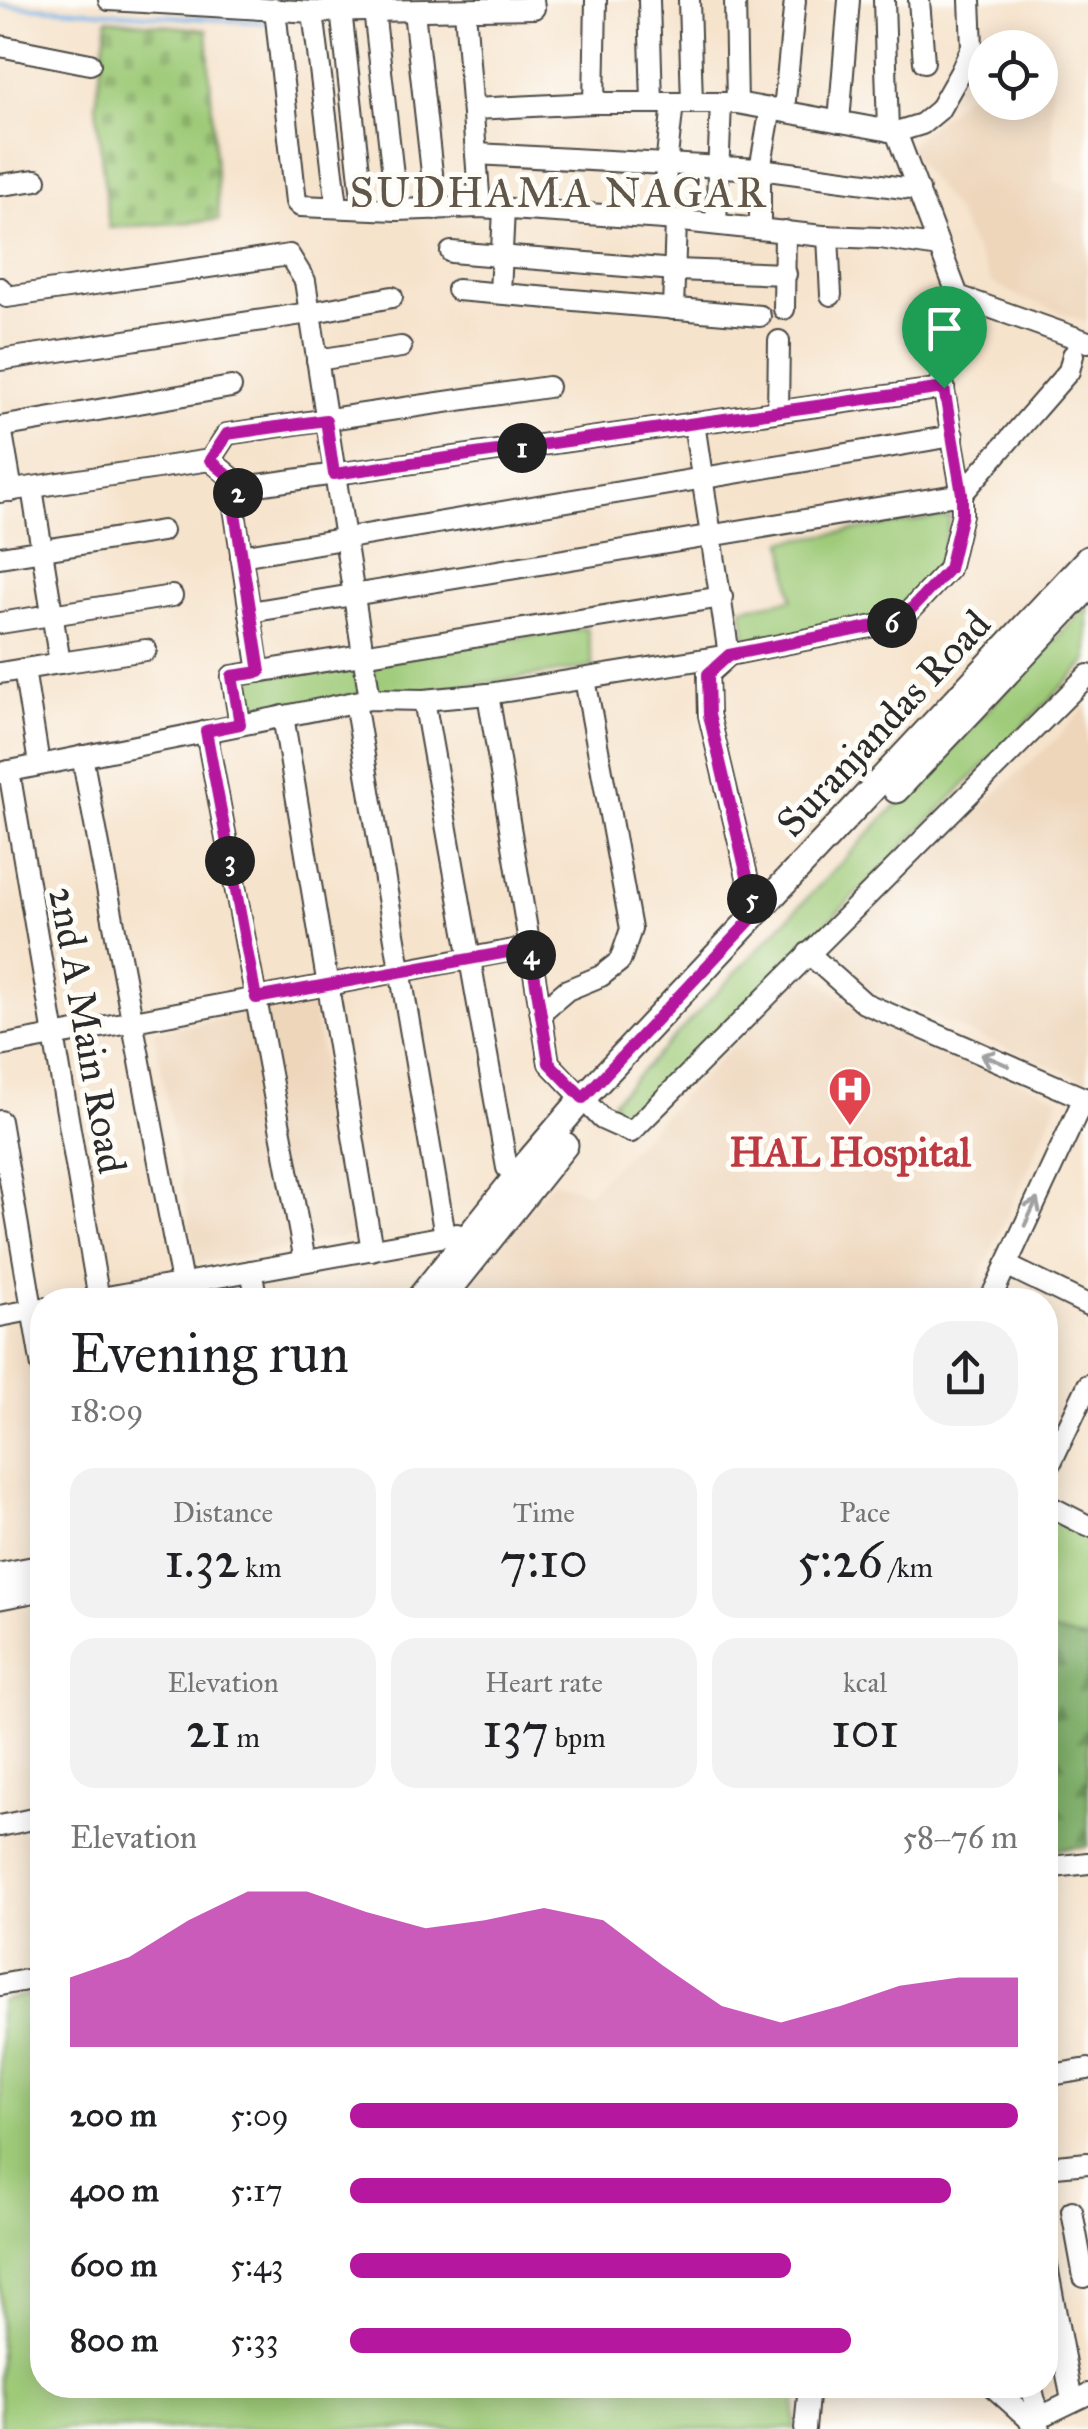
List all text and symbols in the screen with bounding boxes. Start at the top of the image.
map controls [968,30,1058,120]
button: locate [968,30,1058,120]
district label: SUDHAMA NAGAR [350,167,768,219]
pin [902,286,987,389]
icon: arrive [917,301,972,356]
pin: 1 [497,423,547,473]
text: 1 [516,430,528,465]
pin: 2 [213,468,263,518]
text: 2 [231,475,245,510]
pin: 6 [867,598,917,648]
street label: Suranjandas Road [766,600,1001,847]
text: 6 [885,605,899,640]
pin: 3 [205,836,255,886]
text: 3 [224,843,236,878]
pin: 5 [727,874,777,924]
text: 5 [745,881,759,916]
street label: 2nd A Main Road [38,883,137,1177]
pin: 4 [506,930,556,980]
text: 4 [523,937,539,972]
one-way arrow [980,1050,1011,1068]
hospital icon: HAL Hospital [827,1066,873,1127]
place label: HAL Hospital [729,1128,972,1177]
one-way arrow [1023,1198,1042,1228]
text: Evening run [70,1320,349,1387]
button: share [913,1321,1018,1426]
text: 18:09 [70,1391,144,1430]
text: Distance [173,1495,273,1530]
text: Time [513,1495,575,1530]
text: Pace [840,1495,890,1530]
text: 1.32 [164,1530,239,1591]
text: 7:10 [500,1530,588,1591]
text: 5:26 [797,1530,883,1591]
text: km [239,1550,282,1585]
text: /km [883,1550,933,1585]
text: Elevation [167,1665,279,1700]
text: Heart rate [485,1665,603,1700]
text: kcal [843,1665,887,1700]
text: 21 [186,1700,230,1761]
text: 137 [482,1700,549,1761]
text: 101 [831,1700,899,1761]
text: m [230,1720,260,1755]
text: bpm [549,1720,606,1755]
text: Elevation [70,1818,197,1857]
text: 58–76 m [902,1818,1018,1857]
text: 200 m [70,2096,157,2135]
text: 5:09 [230,2096,289,2135]
text: 400 m [70,2171,159,2210]
text: 5:17 [230,2171,283,2210]
text: 600 m [70,2246,157,2285]
text: 5:43 [230,2246,284,2285]
text: 800 m [70,2321,158,2360]
text: 5:33 [230,2321,279,2360]

